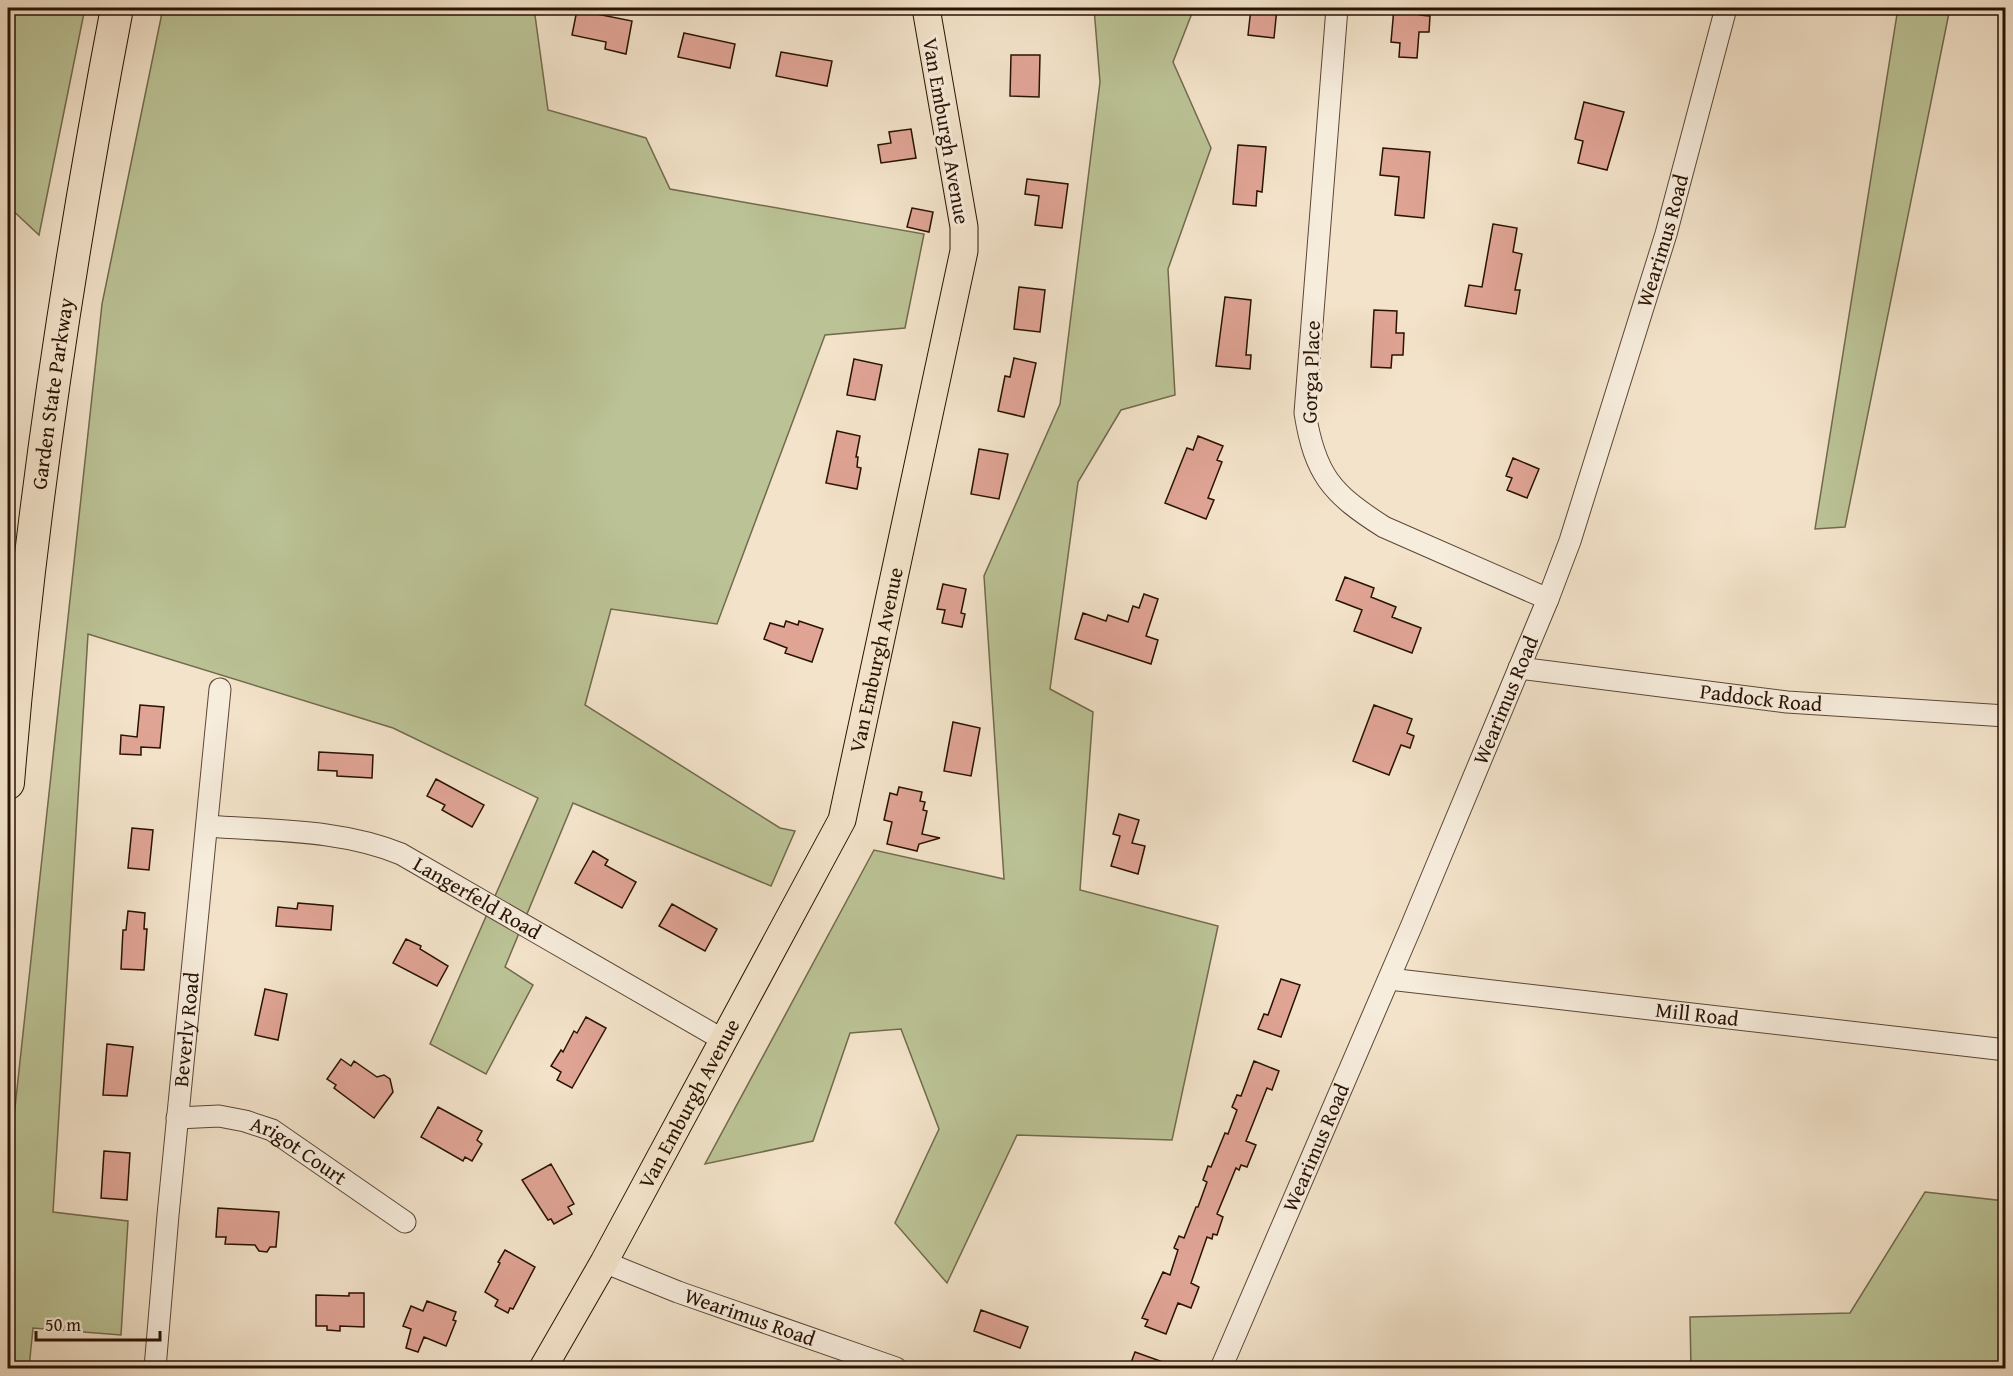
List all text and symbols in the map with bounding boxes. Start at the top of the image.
street label: Van Emburgh Avenue [915,35,978,227]
street label: Wearimus Road [1628,170,1696,311]
street label: Garden State Parkway [23,295,81,491]
street label: Gorga Place [1293,320,1328,424]
street label: Van Emburgh Avenue [841,564,911,755]
street label: Wearimus Road [1465,630,1546,769]
street label: Paddock Road [1698,675,1824,719]
street label: Langerfeld Road [408,848,548,947]
street label: Beverly Road [165,970,207,1088]
street label: Mill Road [1654,994,1741,1034]
street label: Van Emburgh Avenue [630,1013,747,1194]
street label: Wearimus Road [1274,1078,1357,1216]
street label: Arigot Court [246,1108,354,1193]
street label: Wearimus Road [680,1279,821,1354]
scale bar [36,1304,160,1342]
text: 50 m [45,1311,81,1338]

